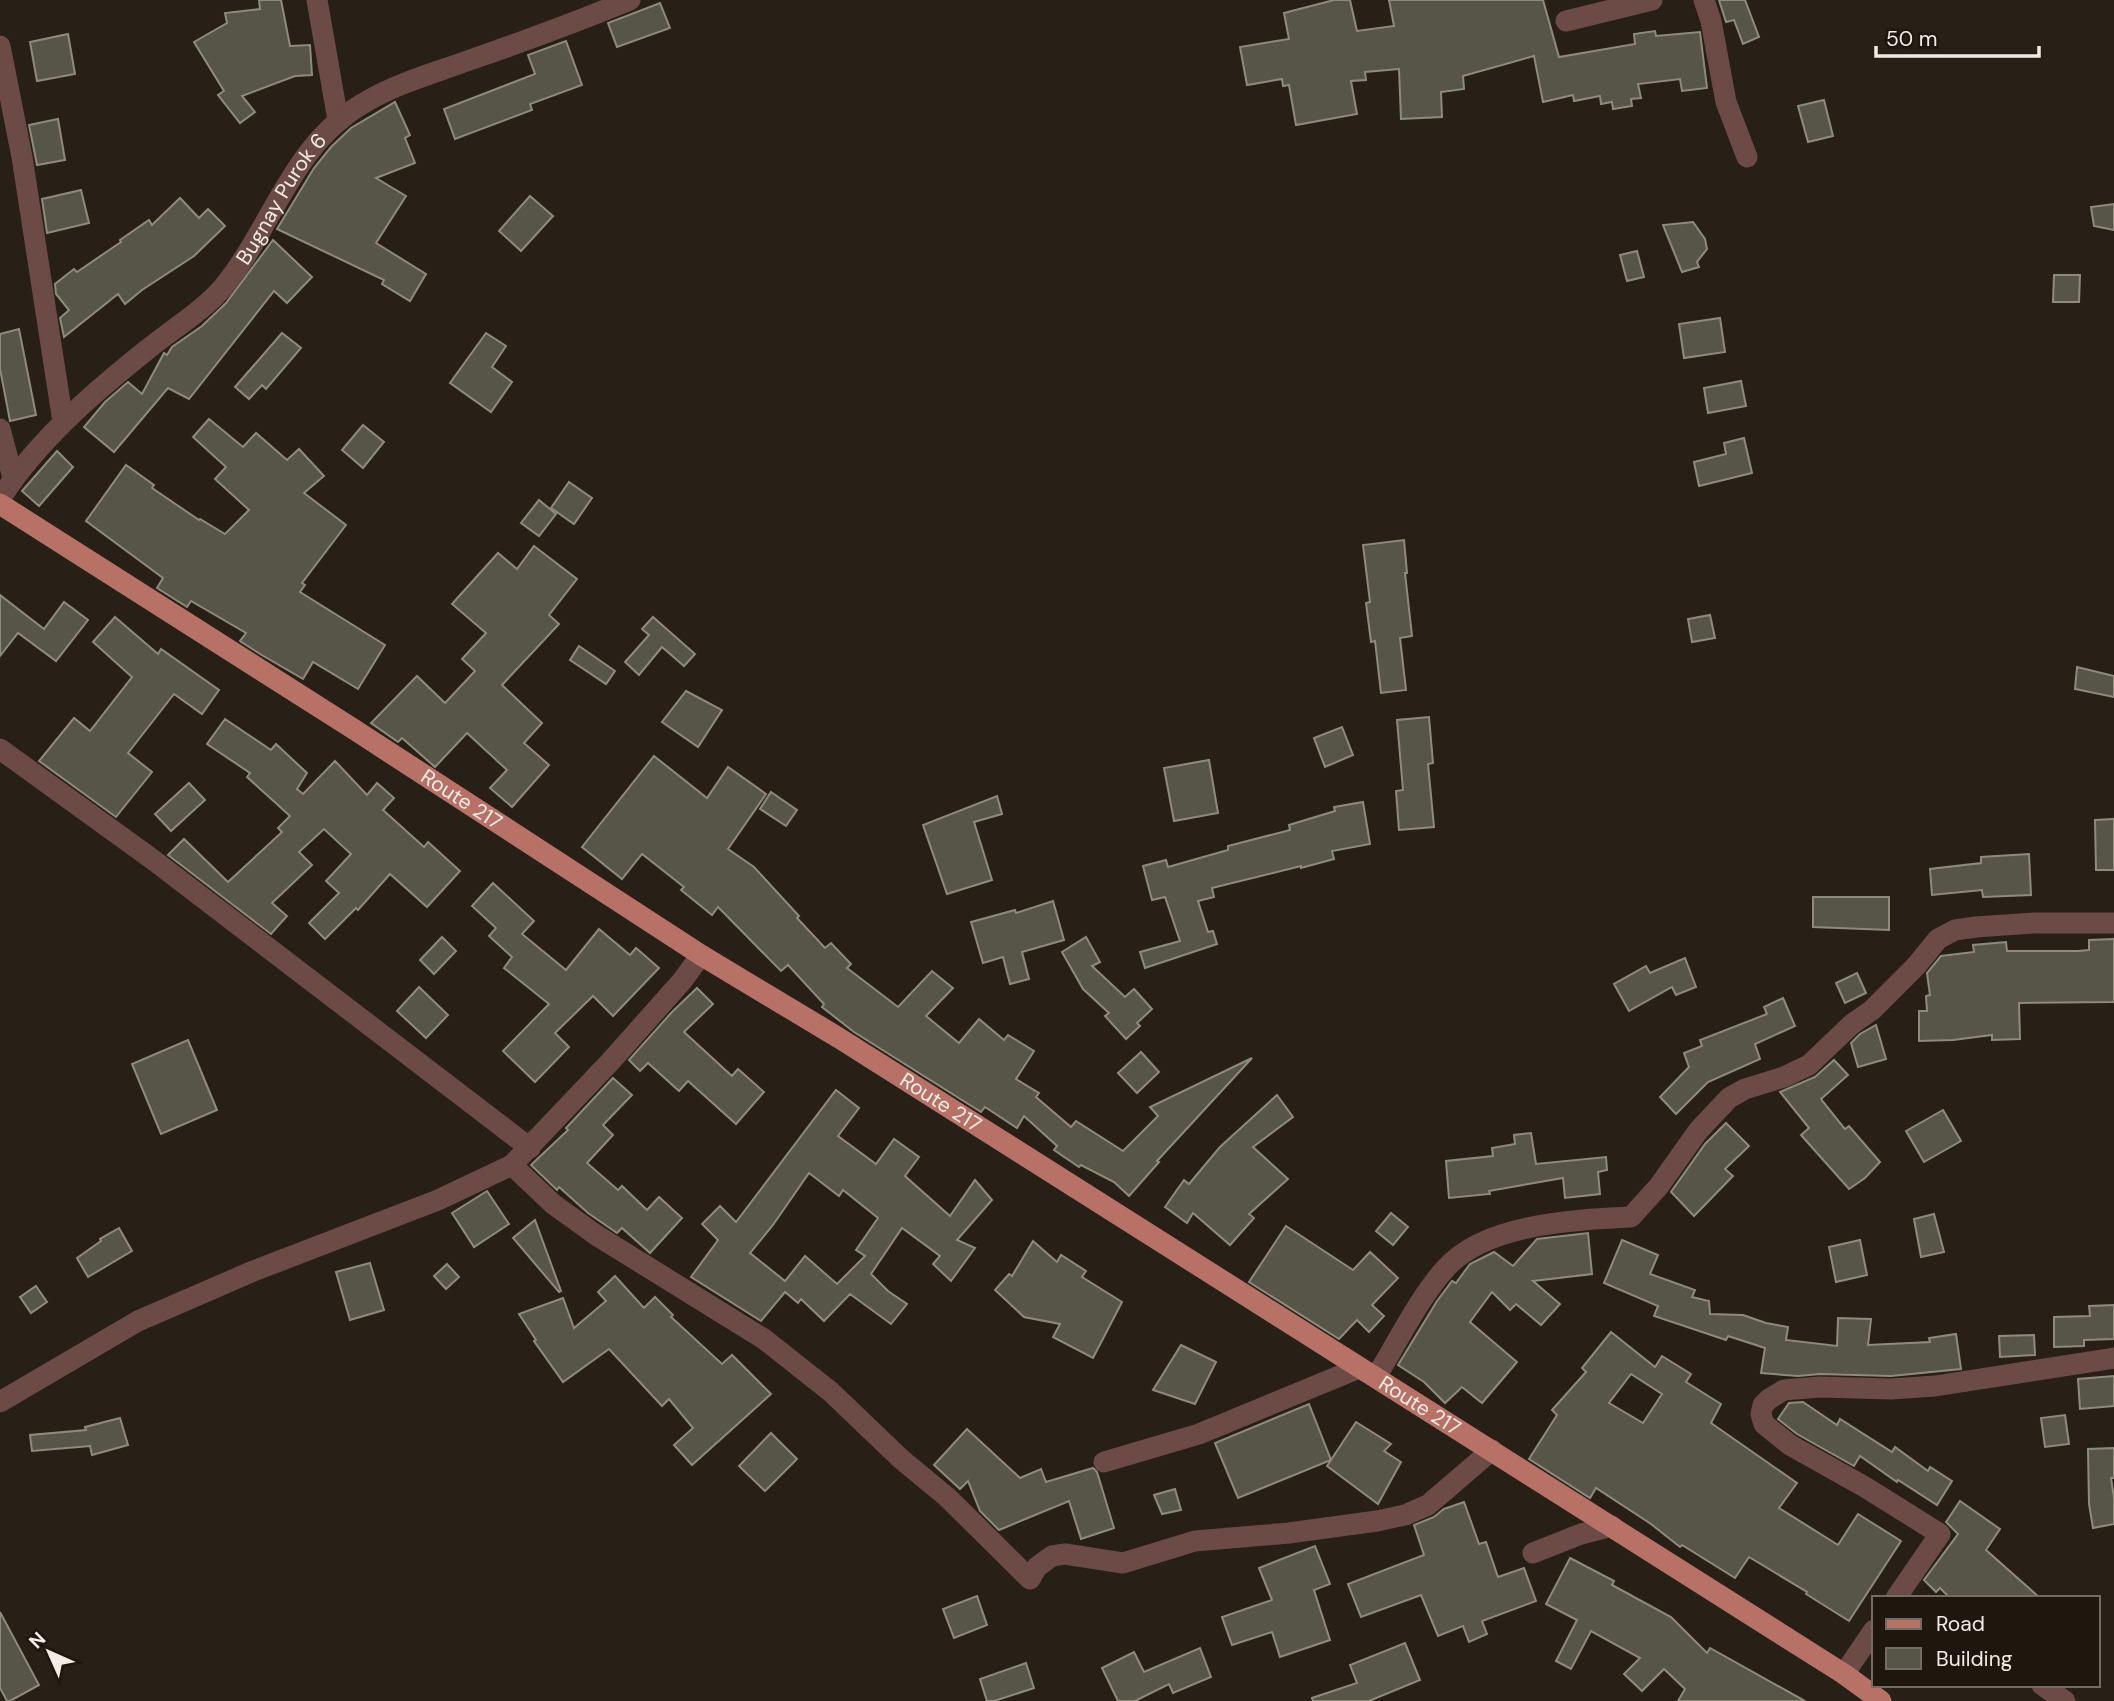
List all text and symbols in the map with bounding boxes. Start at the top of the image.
scale bar [1876,14,2039,58]
text: 50 m [1886,25,1937,53]
street label: Bugnay Purok 6 [230,127,333,270]
street label: Route 217 [416,763,508,836]
street label: Route 217 [894,1066,987,1139]
street label: Route 217 [1374,1369,1466,1442]
legend [1872,1596,2100,1687]
text: Road [1936,1610,1985,1638]
north arrow [14,1617,84,1687]
text: N [24,1627,51,1654]
text: Building [1936,1645,2013,1673]

